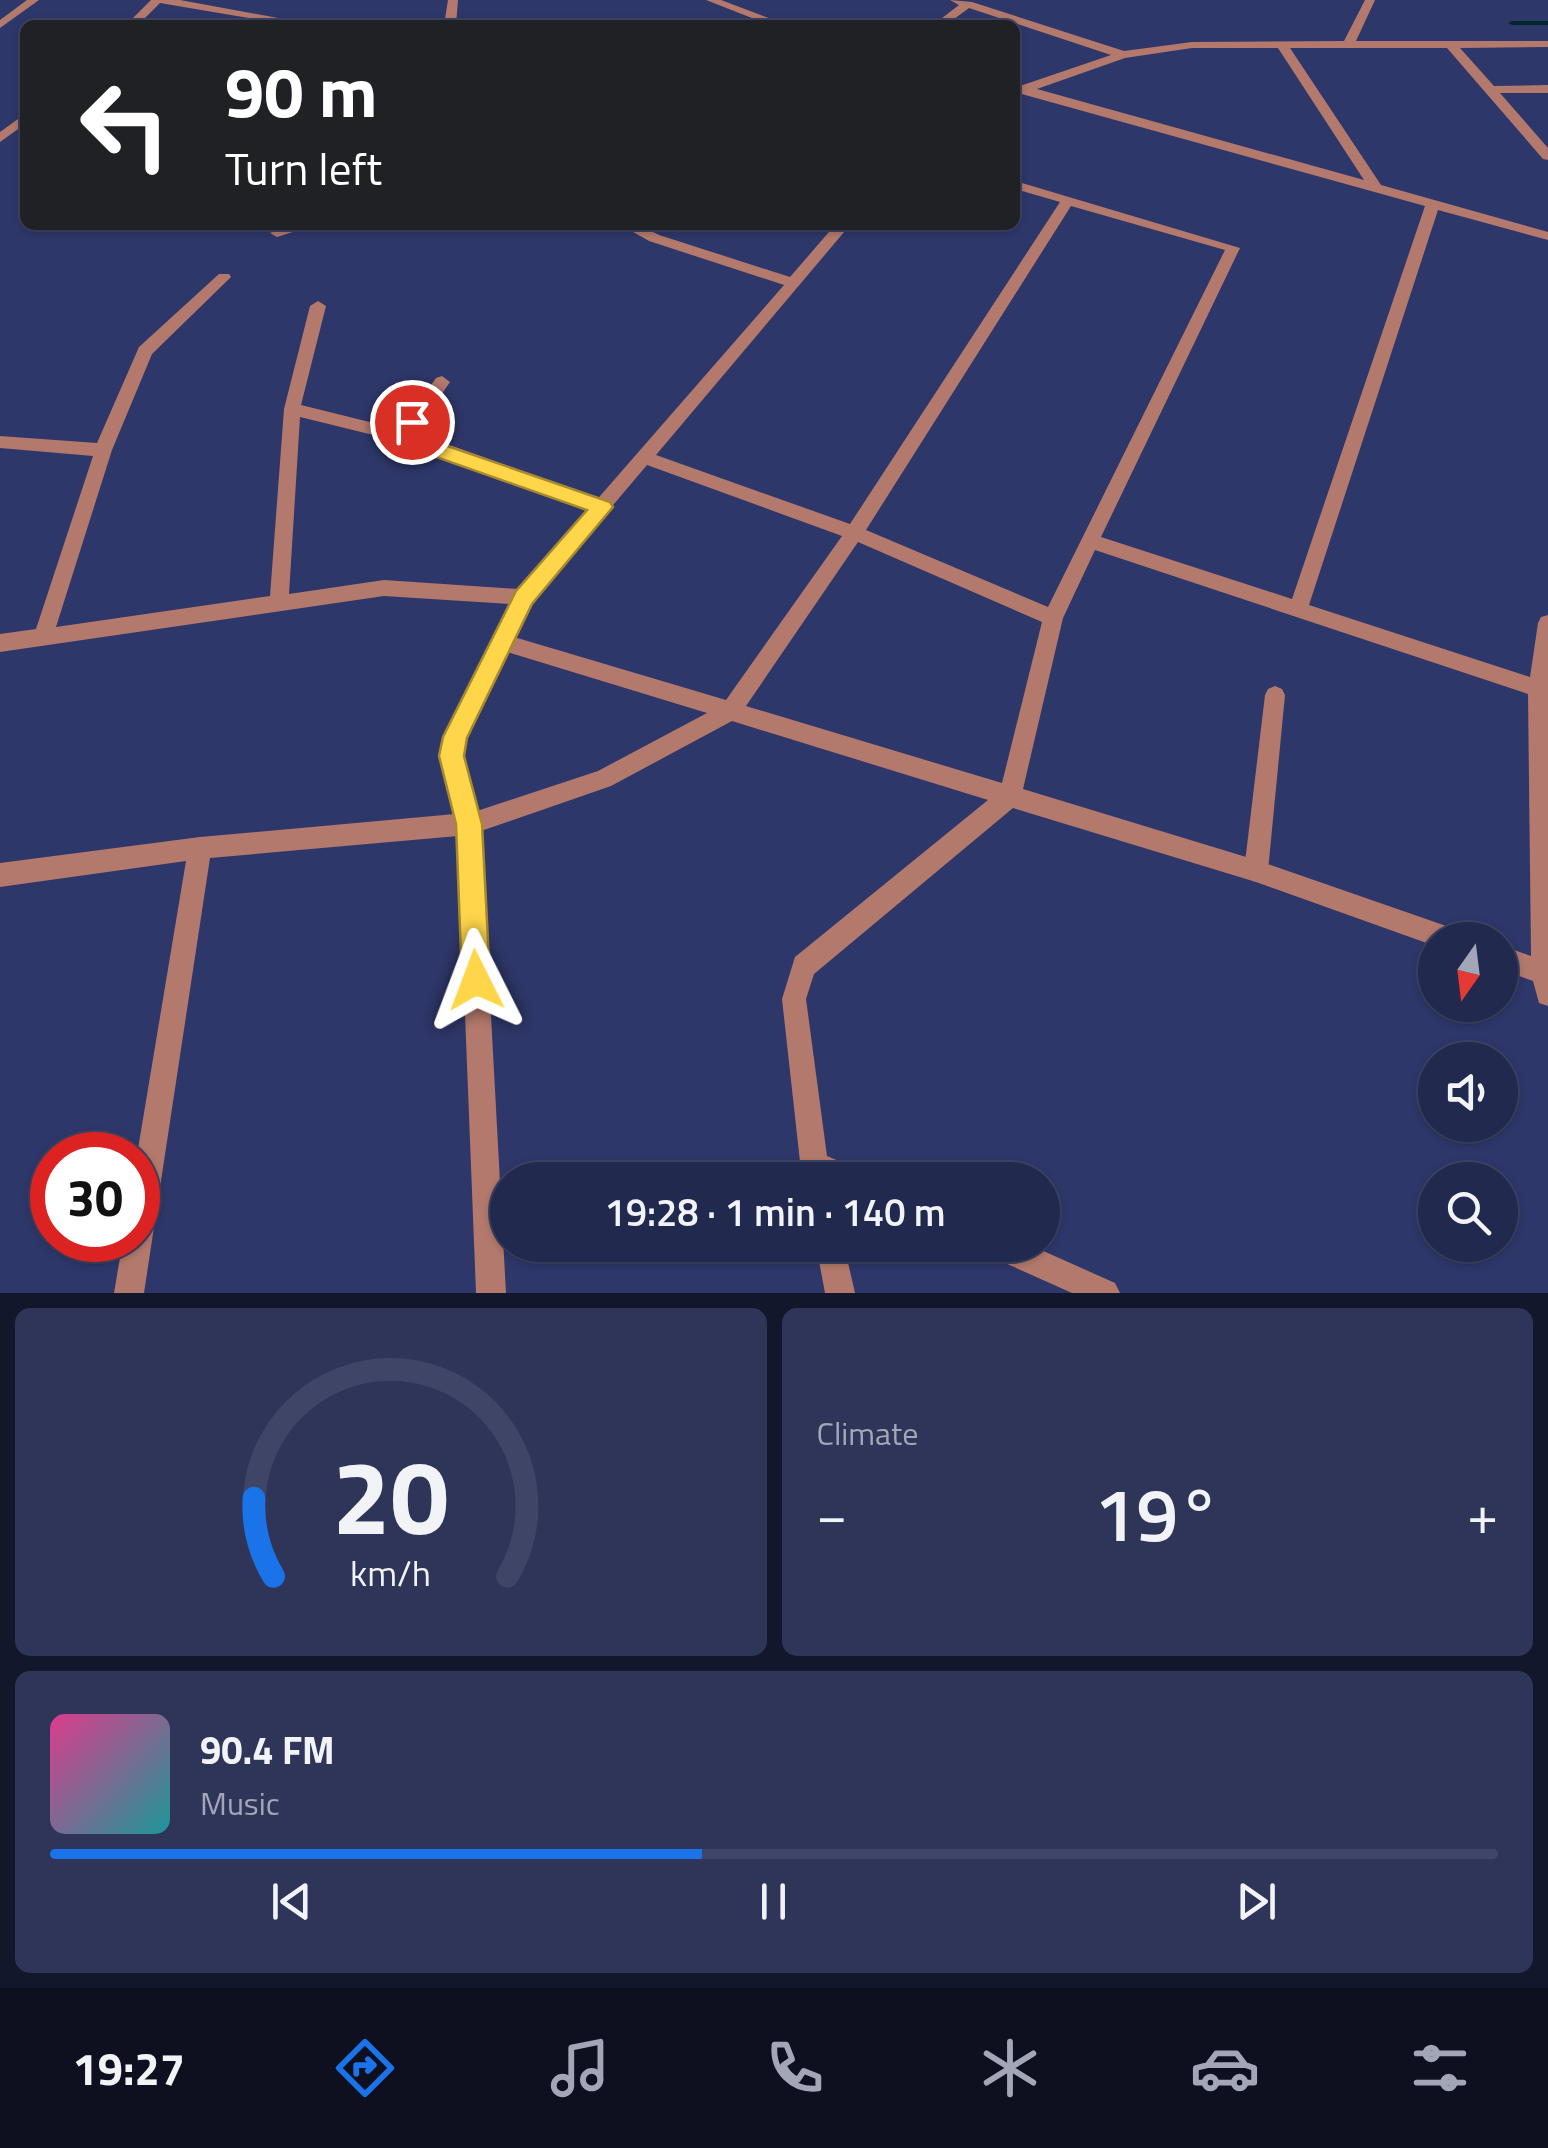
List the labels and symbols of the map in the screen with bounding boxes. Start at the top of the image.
pin [370,380,455,465]
north arrow [1418,922,1518,1022]
position arrow [424,928,528,1032]
speed limit sign: 30 [30,1132,160,1262]

